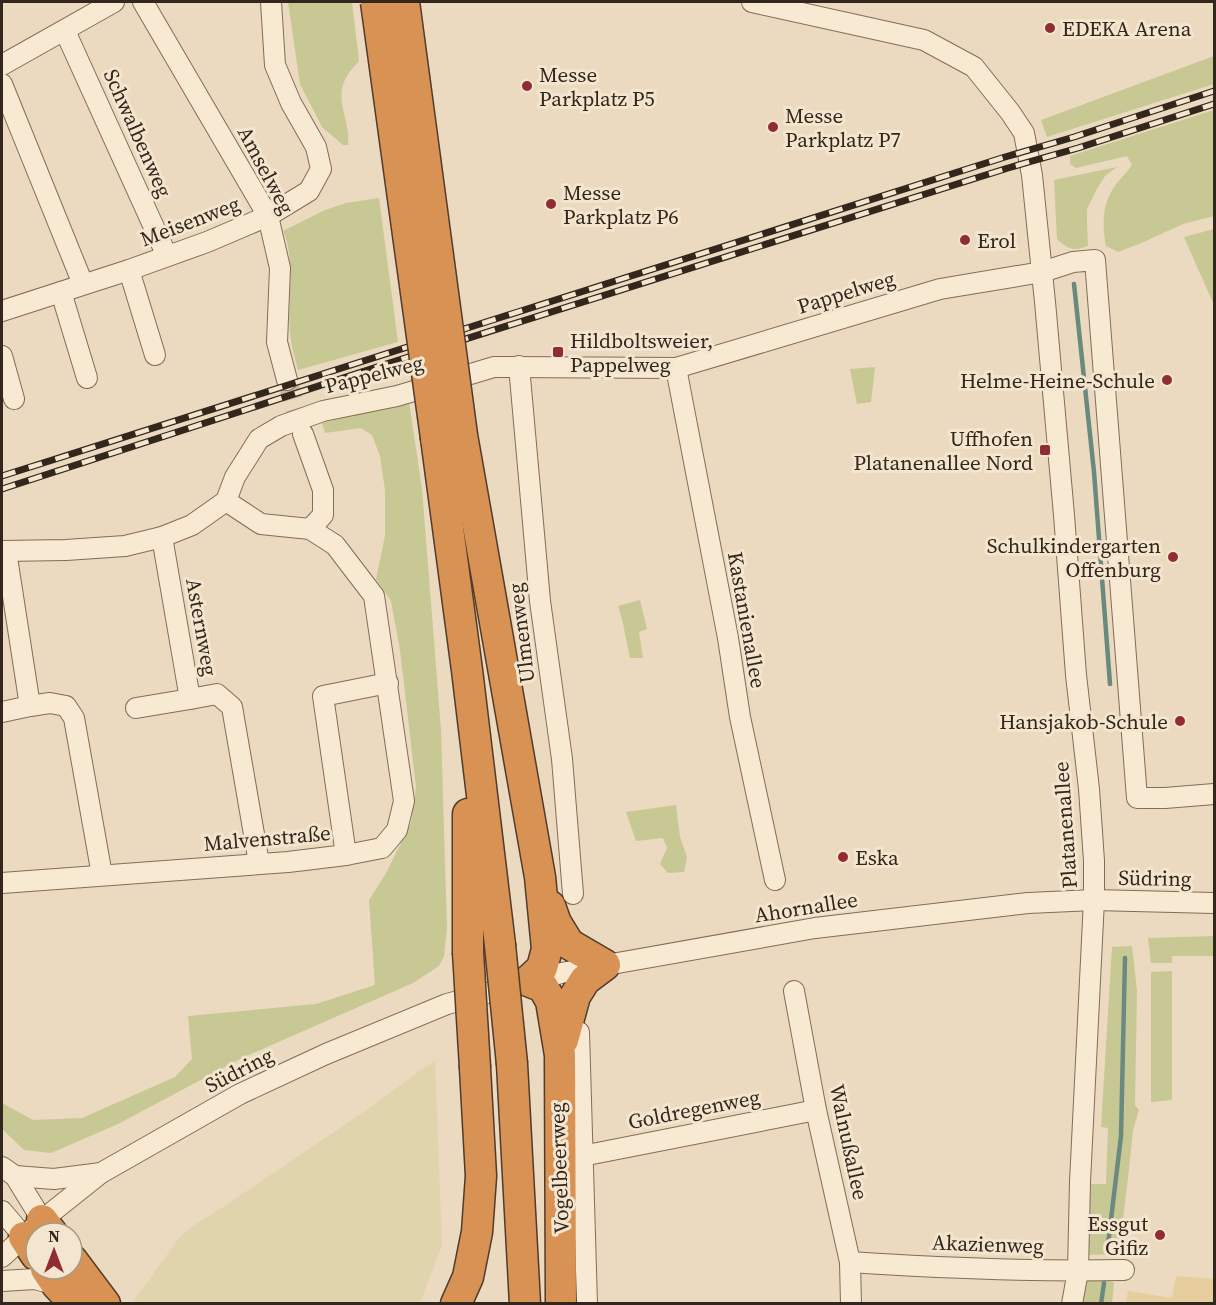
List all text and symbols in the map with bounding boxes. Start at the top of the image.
place label: EDEKA Arena [1062,14,1192,43]
marker: EDEKA Arena [1043,21,1057,35]
place label: Messe Parkplatz P5 [539,60,655,113]
street label: Schwalbenweg [97,64,179,202]
marker: Messe Parkplatz P5 [520,79,534,93]
place label: Messe Parkplatz P7 [785,101,901,154]
marker: Messe Parkplatz P7 [766,120,780,134]
street label: Amselweg [231,121,301,219]
place label: Messe Parkplatz P6 [563,178,679,231]
street label: Meisenweg [136,189,244,253]
marker: Messe Parkplatz P6 [544,197,558,211]
place label: Erol [977,226,1016,255]
marker: Erol [958,233,972,247]
street label: Pappelweg [794,263,898,321]
place label: Hildboltsweier, Pappelweg [570,326,713,379]
marker: Hildboltsweier, Pappelweg [551,345,565,359]
street label: Pappelweg [322,348,426,400]
place label: Helme-Heine-Schule [960,366,1155,395]
marker: Helme-Heine-Schule [1160,373,1174,387]
place label: Uffhofen Platanenallee Nord [854,424,1033,477]
marker: Uffhofen Platanenallee Nord [1038,443,1052,457]
place label: Schulkindergarten Offenburg [987,531,1161,584]
street label: Kastanienallee [721,549,773,691]
marker: Schulkindergarten Offenburg [1166,550,1180,564]
street label: Asternweg [179,576,225,678]
street label: Ulmenweg [500,581,542,685]
place label: Hansjakob-Schule [999,707,1168,736]
marker: Hansjakob-Schule [1173,714,1187,728]
street label: Platanenallee [1046,760,1084,890]
street label: Malvenstraße [202,818,332,858]
place label: Eska [855,843,899,872]
marker: Eska [836,850,850,864]
street label: Südring [1118,863,1192,893]
street label: Ahornallee [752,885,860,929]
street label: Südring [200,1040,278,1100]
street label: Walnußallee [823,1081,875,1203]
street label: Goldregenweg [626,1082,763,1136]
street label: Vogelbeerweg [542,1102,576,1234]
place label: Essgut Gifiz [1087,1209,1148,1262]
north arrow [24,1221,84,1281]
text: N [48,1225,60,1247]
street label: Akazienweg [932,1228,1045,1260]
marker: Essgut Gifiz [1153,1228,1167,1242]

